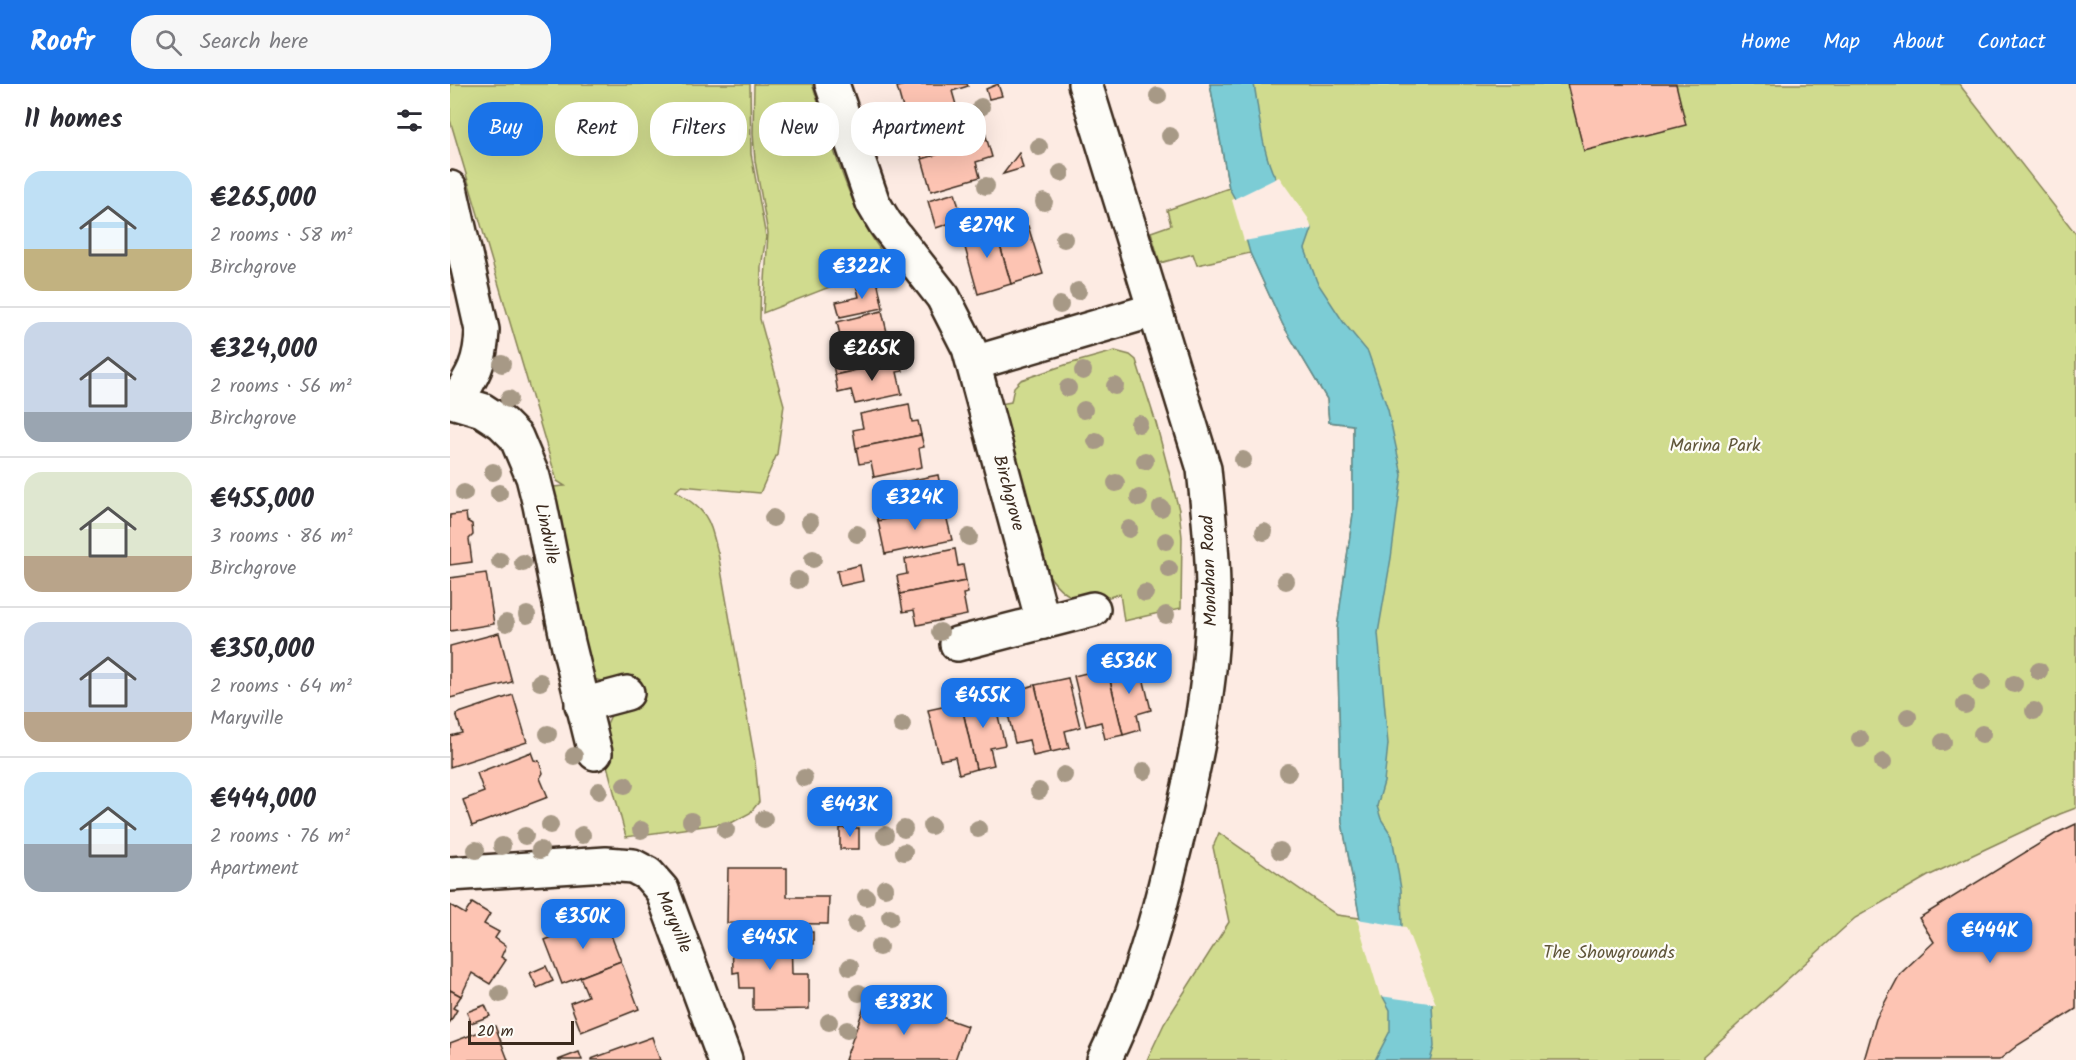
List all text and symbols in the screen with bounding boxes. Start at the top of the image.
search box [131,15,551,69]
text: Roofr [30,20,95,65]
text: Search here [200,25,308,60]
icon: search [152,26,185,59]
text: Home [1741,26,1790,59]
text: Map [1823,26,1860,59]
text: About [1893,26,1944,59]
text: Contact [1977,26,2046,59]
text: 11 homes [24,99,122,141]
chip: Buy [468,102,543,156]
chip: Rent [555,102,638,156]
chip: Filters [650,102,747,156]
chip: New [759,102,839,156]
chip: Apartment [851,102,986,156]
icon: filters [393,104,426,137]
text: €265,000 [210,178,316,220]
icon: home [72,195,144,267]
pin: €279K [945,208,1029,259]
text: €279K [959,211,1015,243]
text: 2 rooms · 58 m² [210,220,352,252]
pin: €322K [820,249,904,300]
text: Birchgrove [210,252,296,284]
text: €322K [833,252,891,284]
text: €324,000 [210,329,317,371]
pin: €265K [830,331,914,382]
text: €265K [843,334,901,366]
icon: home [72,346,144,418]
text: 2 rooms · 56 m² [210,371,352,403]
text: Birchgrove [210,403,296,435]
park label: Marina Park [1670,432,1761,461]
street label: Birchgrove [984,452,1032,534]
text: €455,000 [210,479,314,521]
pin: €324K [873,480,957,531]
text: €324K [886,483,944,515]
icon: home [72,496,144,568]
street label: Lindville [525,501,567,567]
street label: Monahan Road [1194,514,1226,627]
text: 3 rooms · 86 m² [210,521,353,553]
text: Birchgrove [210,553,296,585]
text: €350,000 [210,629,314,671]
pin: €536K [1087,644,1171,695]
icon: home [72,646,144,718]
text: €536K [1101,647,1157,679]
text: 2 rooms · 64 m² [210,671,352,703]
pin: €455K [941,678,1025,729]
text: €455K [955,681,1011,713]
text: Maryville [210,703,283,735]
text: €444,000 [210,779,316,821]
pin: €443K [808,787,892,838]
text: €443K [821,790,879,822]
icon: home [72,796,144,868]
text: 2 rooms · 76 m² [210,821,350,853]
text: Apartment [210,853,299,885]
street label: Maryville [647,886,699,958]
pin: €350K [541,899,625,950]
text: €350K [555,902,611,934]
pin: €444K [1948,913,2032,964]
text: €444K [1961,916,2019,948]
pin: €445K [728,920,812,971]
text: €445K [742,923,798,955]
park label: The Showgrounds [1543,939,1675,968]
pin: €383K [862,985,946,1036]
text: €383K [875,988,933,1020]
scale bar [468,1018,574,1046]
text: 20 m [477,1019,513,1044]

